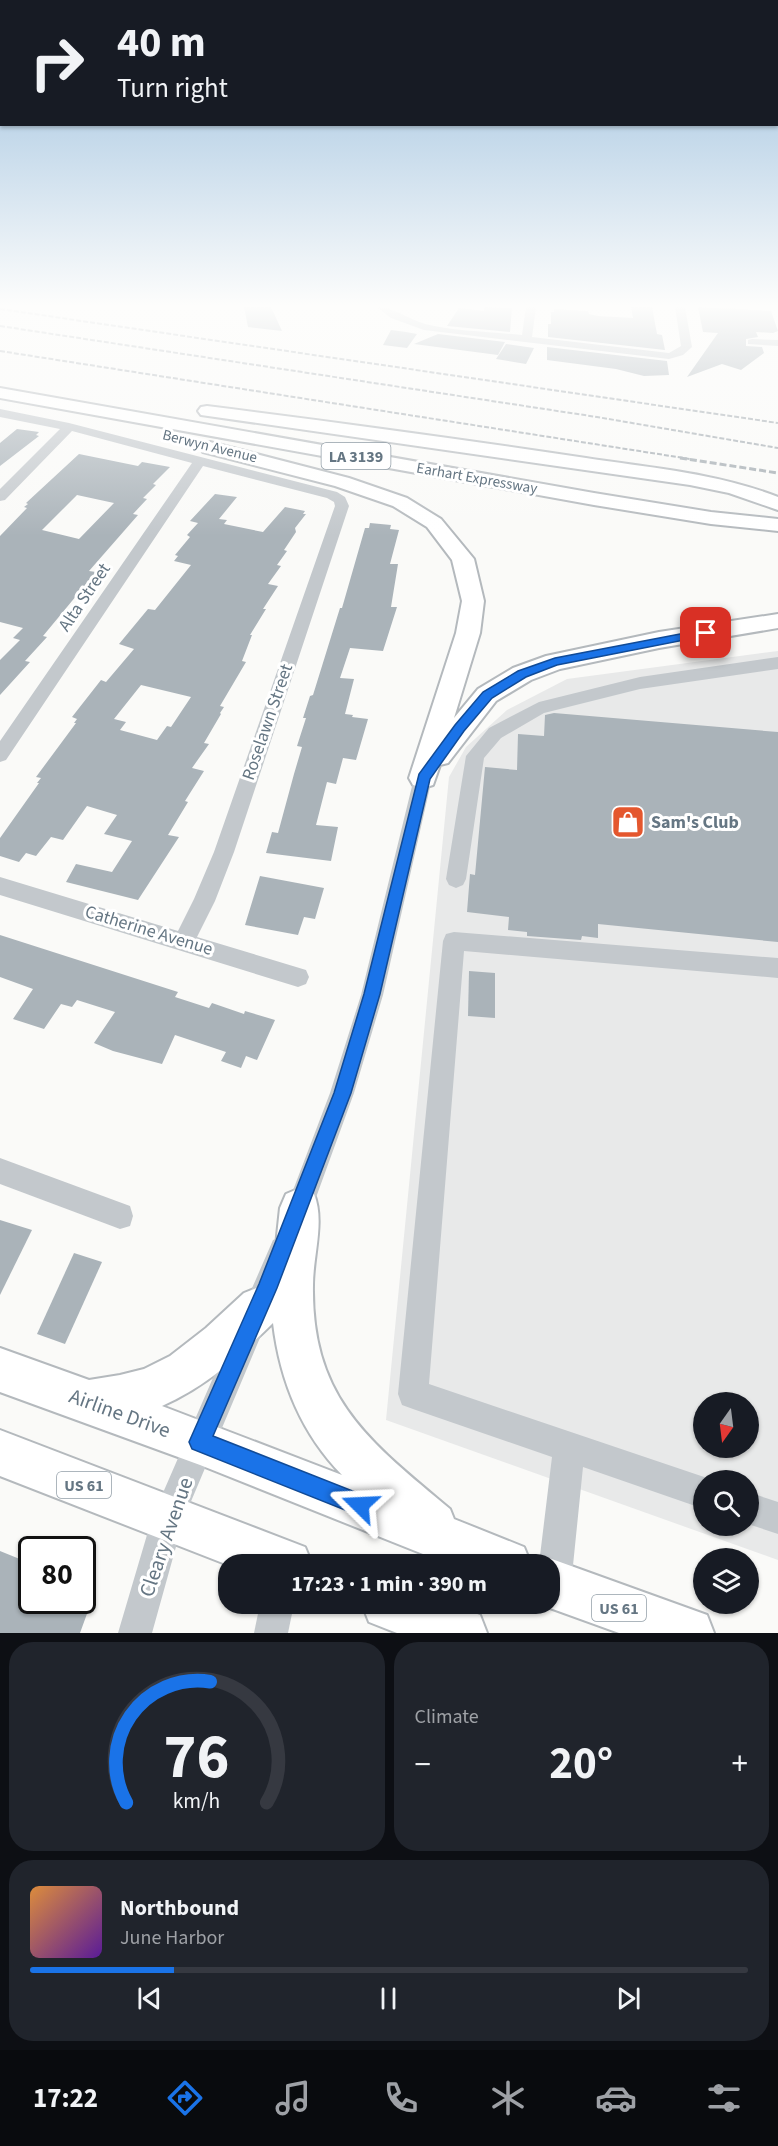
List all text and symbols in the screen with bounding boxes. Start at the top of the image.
text: 40 m [117,13,206,73]
icon: right [18,24,96,102]
text: Turn right [117,69,228,108]
street label: Berwyn Avenue [160,425,259,468]
road number: LA 3139 [322,443,391,469]
street label: Earhart Expressway [415,458,539,499]
street label: Alta Street [52,558,117,637]
pin [680,607,731,658]
icon: arrive [689,616,722,649]
street label: Roselawn Street [236,661,299,784]
shop icon: Sam's Club [610,804,646,840]
place label: Sam's Club [651,810,739,835]
street label: Catherine Avenue [82,899,216,962]
street label: Airline Drive [65,1381,175,1445]
north arrow [693,1392,759,1458]
map controls [693,1392,759,1614]
button: search [693,1470,759,1536]
road number: US 61 [57,1472,111,1498]
street label: Cleary Avenue [132,1473,200,1601]
position arrow [328,1473,392,1537]
speed limit sign: 80 [18,1536,96,1614]
button: layers [693,1548,759,1614]
text: 17:23 · 1 min · 390 m [291,1568,487,1600]
road number: US 61 [592,1595,646,1621]
text: Climate [415,1703,479,1731]
text: 76 [164,1713,230,1802]
text: 20° [549,1732,613,1796]
text: − [415,1741,431,1788]
text: + [732,1741,748,1788]
text: km/h [173,1787,221,1818]
text: Northbound [120,1892,239,1924]
text: June Harbor [120,1924,224,1952]
icon: previous [133,1982,166,2015]
icon: pause [372,1982,405,2015]
icon: next [612,1982,645,2015]
icon: directions [164,2077,206,2119]
icon: music [272,2077,314,2119]
icon: phone [380,2077,422,2119]
icon: climate [487,2077,529,2119]
icon: car [595,2077,637,2119]
icon: filters [703,2077,745,2119]
text: 17:22 [33,2079,98,2118]

